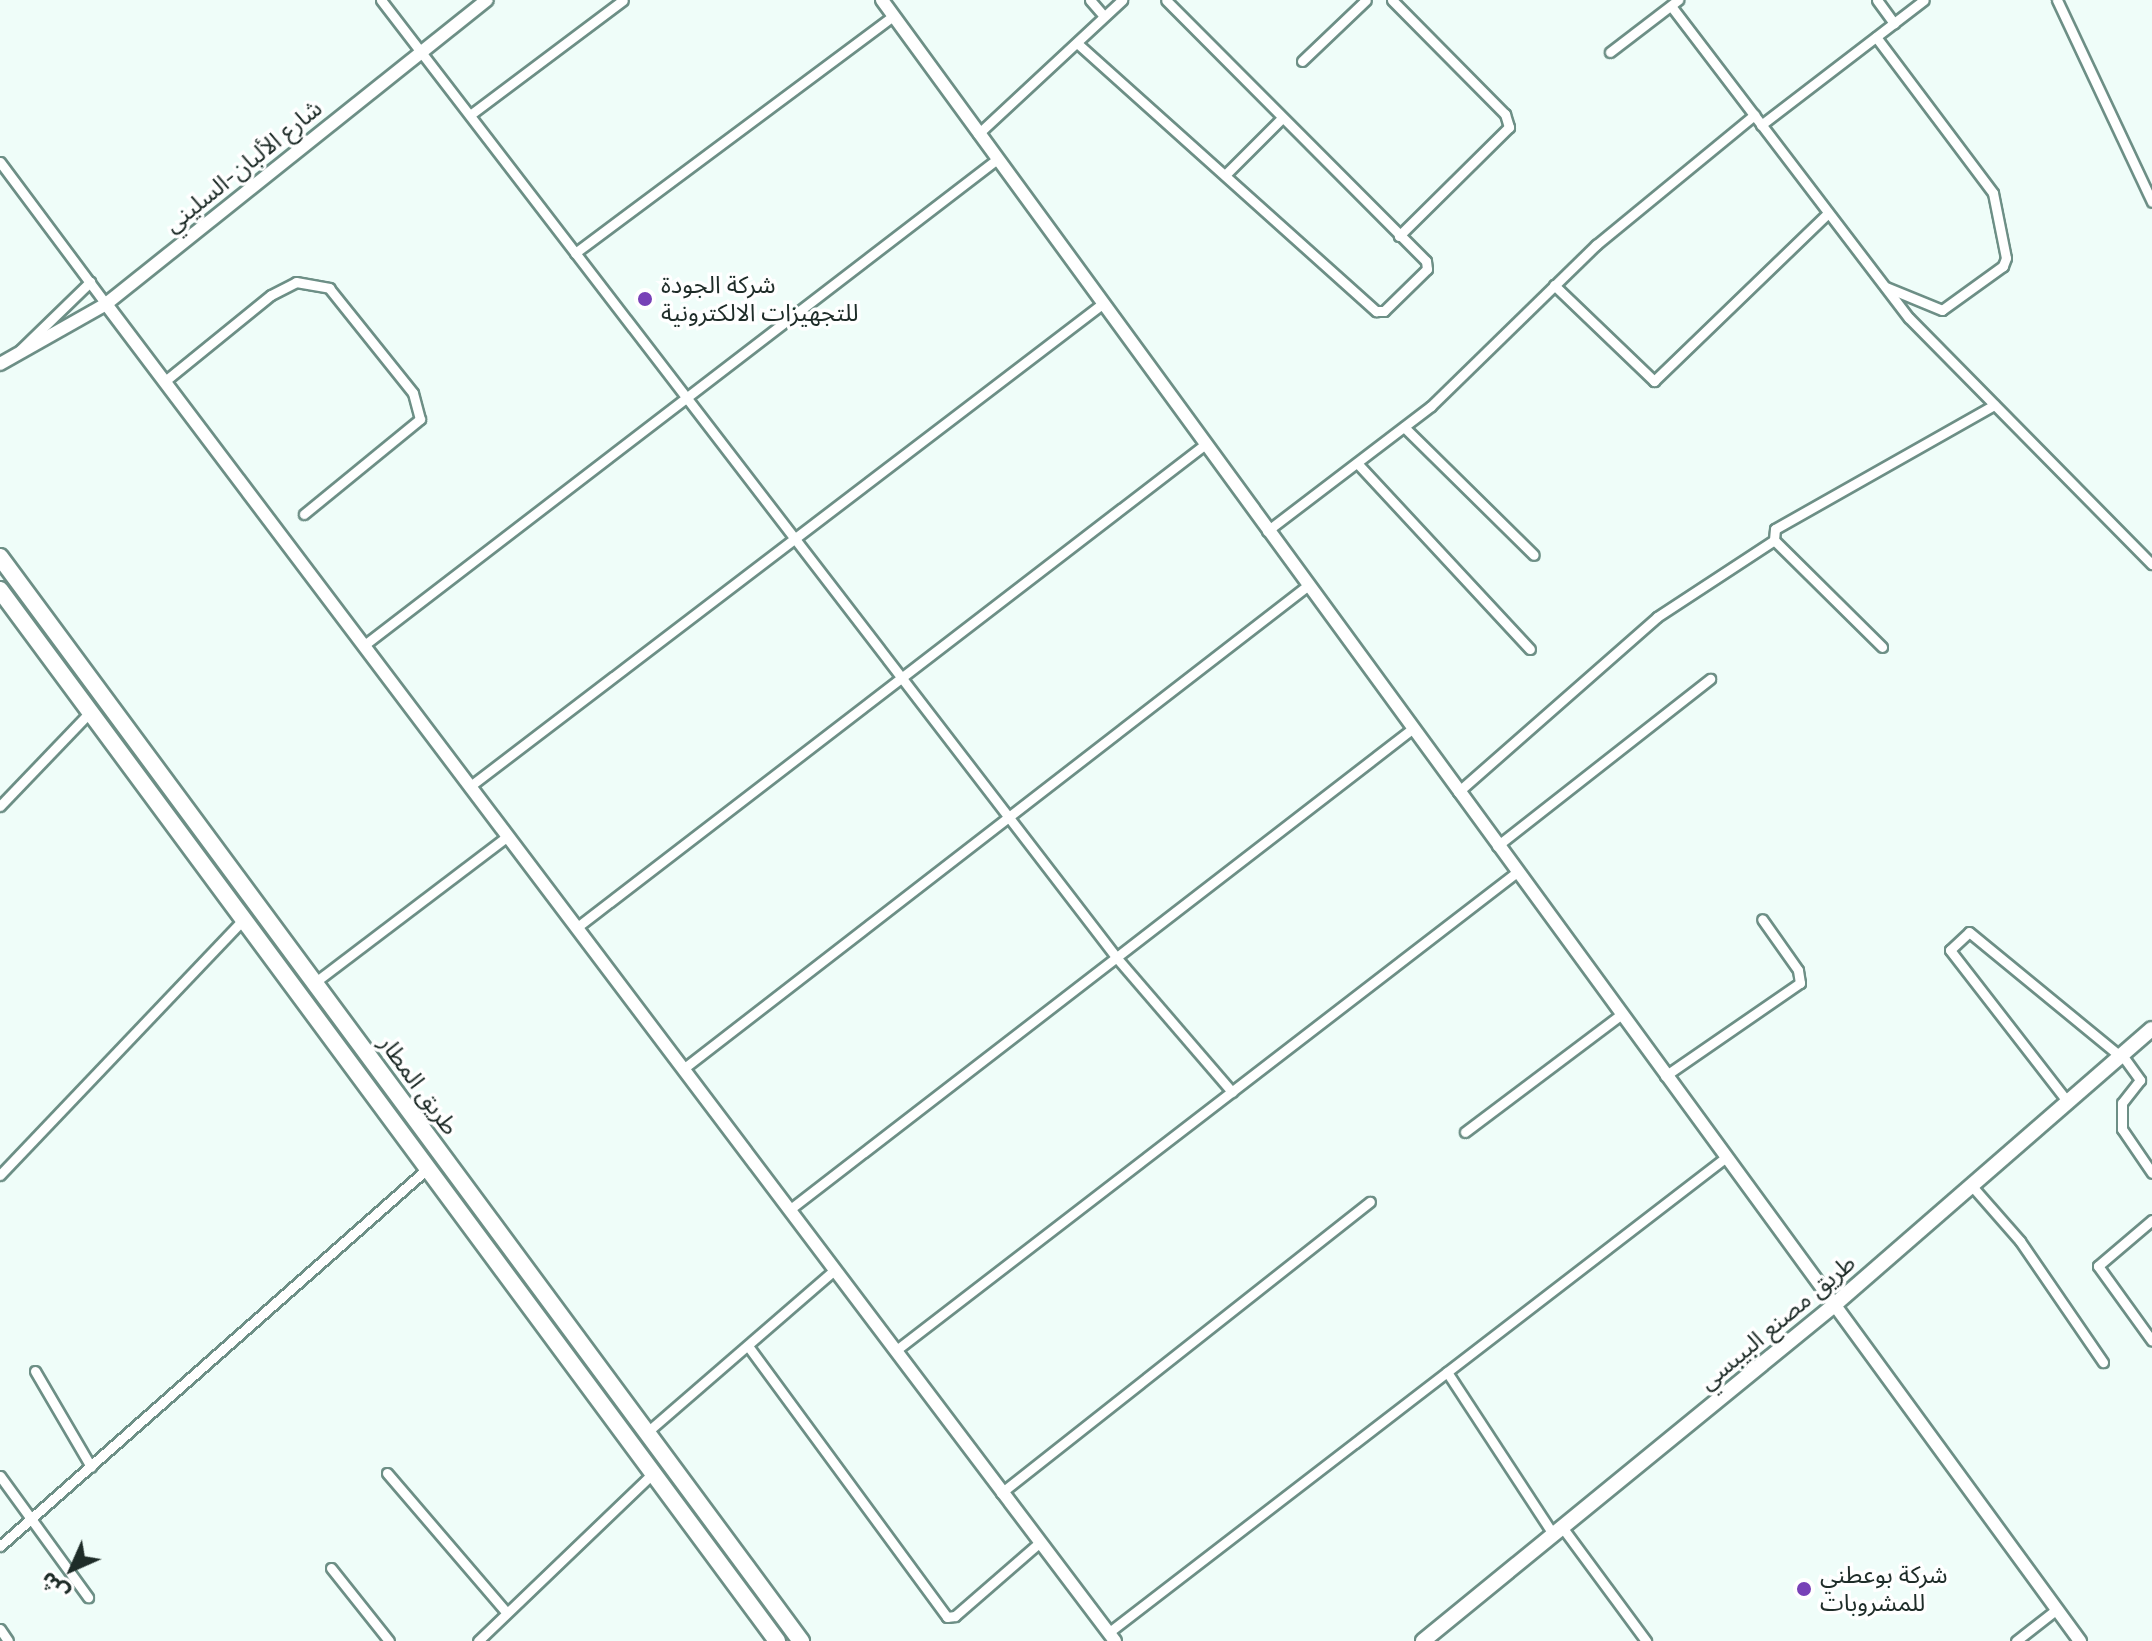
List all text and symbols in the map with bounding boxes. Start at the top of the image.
street label: شارع الألبان-السليني [158,94,328,238]
place label: شركة الجودة للتجهيزات الالكترونية [661,271,859,327]
marker: شركة الجودة للتجهيزات الالكترونية [636,290,654,308]
street label: طريق المطار [373,1030,465,1140]
street label: طريق مصنع البيبسي [1693,1248,1861,1396]
north arrow [32,1529,112,1609]
place label: شركة بوعطني للمشروبات [1820,1561,1948,1617]
text: ش [34,1566,75,1607]
marker: شركة بوعطني للمشروبات [1795,1580,1813,1598]

